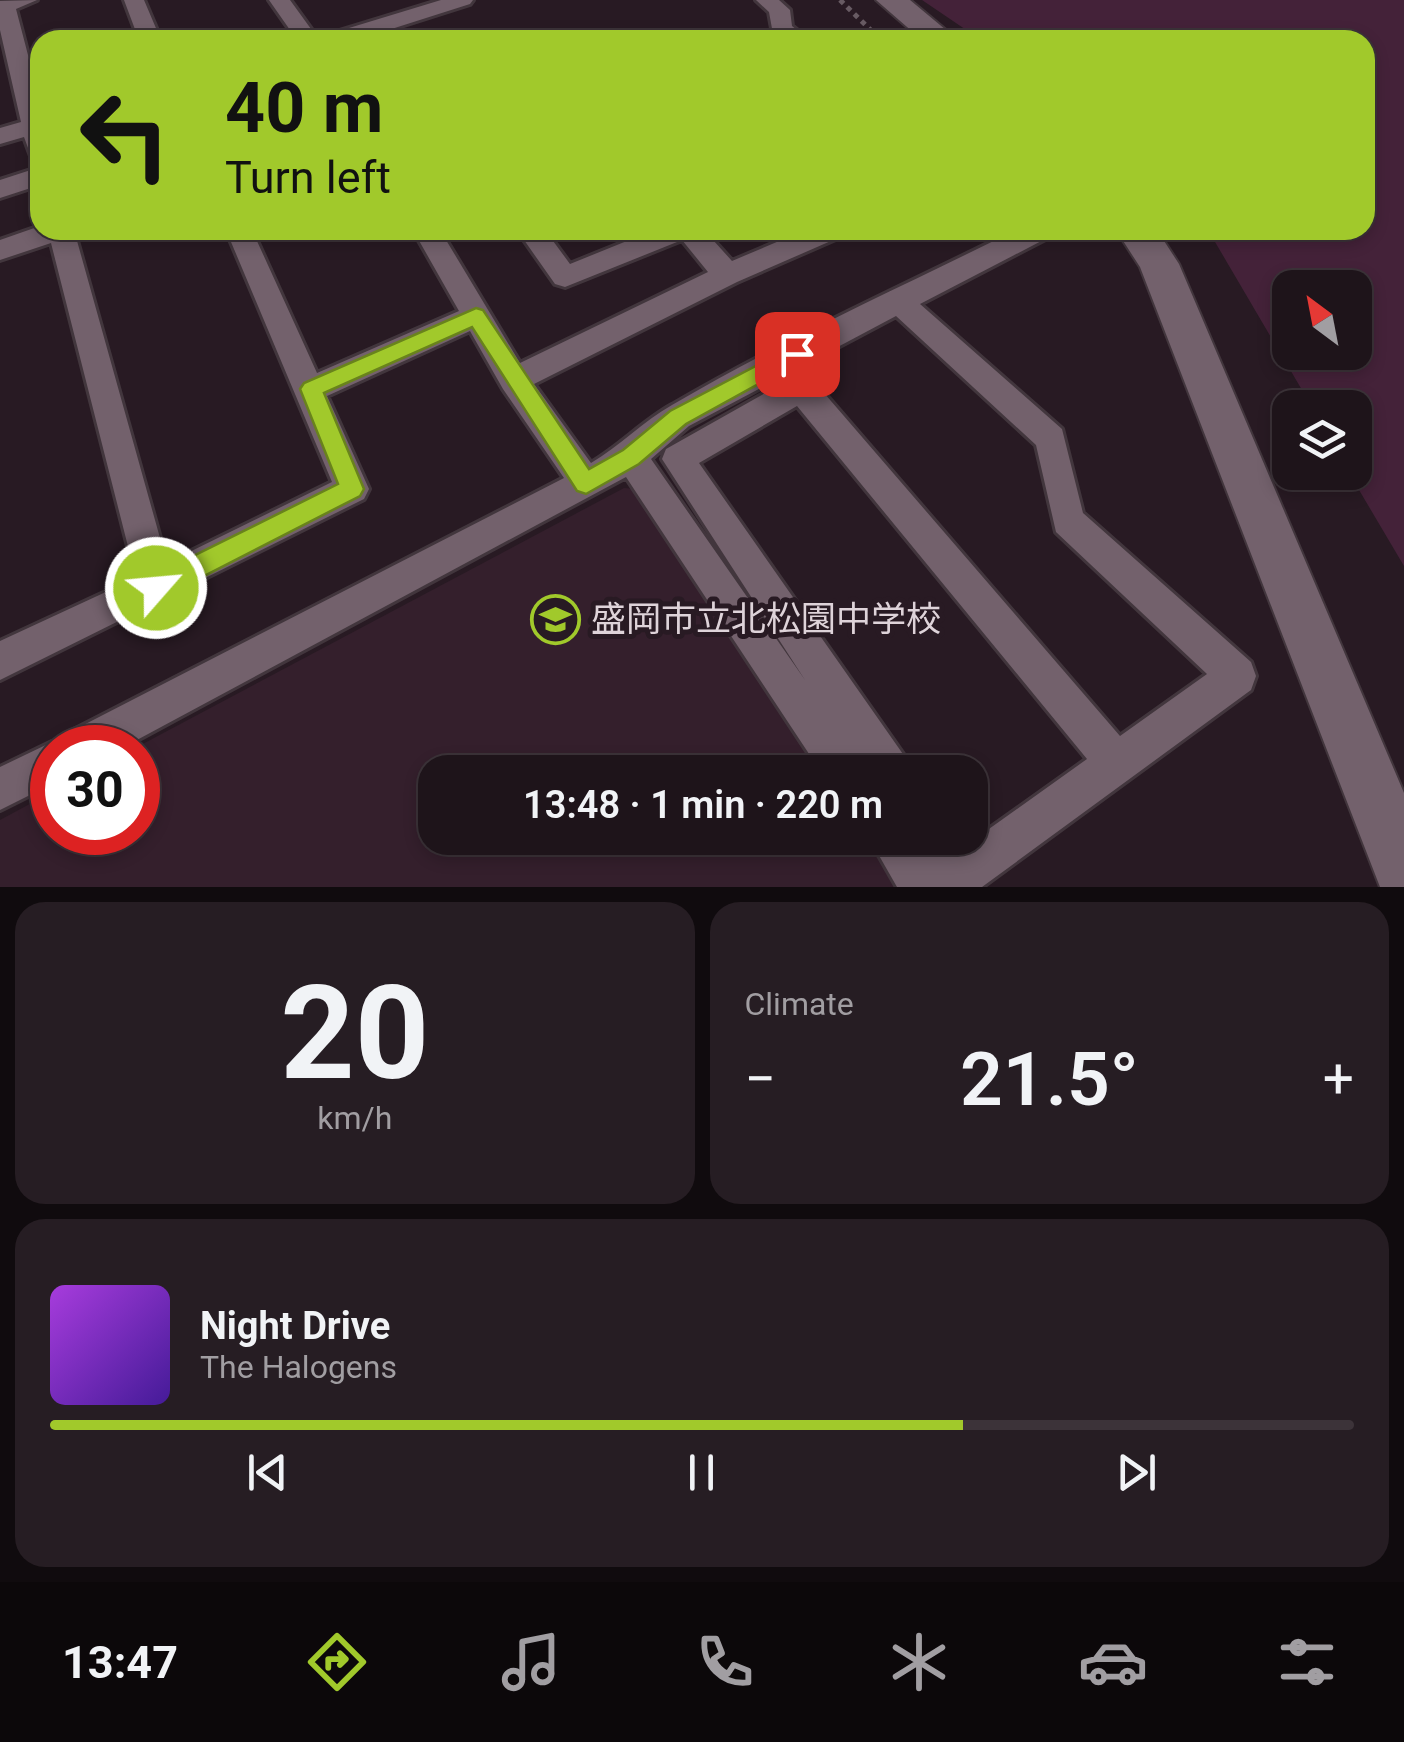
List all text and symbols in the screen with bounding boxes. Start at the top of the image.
text: 40 m [225,67,383,149]
icon: left [60,70,190,200]
text: Turn left [225,151,391,204]
north arrow [1272,270,1372,370]
map controls [1272,270,1372,490]
pin [755,312,840,397]
icon: arrive [770,327,825,382]
button: layers [1272,390,1372,490]
position arrow [104,536,208,640]
school or university icon: 盛岡市立北松園中学校 [530,593,582,645]
place label: 盛岡市立北松園中学校 [591,599,941,640]
speed limit sign: 30 [30,725,160,855]
text: 13:48 · 1 min · 220 m [523,783,883,827]
text: 20 [280,957,429,1110]
text: Climate [745,985,854,1023]
text: 21.5° [960,1035,1139,1123]
text: − [745,1047,776,1111]
text: + [1323,1047,1354,1111]
text: km/h [317,1099,392,1137]
text: Night Drive [200,1304,390,1348]
text: The Halogens [200,1348,397,1386]
icon: previous [240,1445,295,1500]
icon: pause [674,1445,729,1500]
icon: next [1109,1445,1164,1500]
icon: directions [302,1627,372,1697]
icon: music [496,1627,566,1697]
icon: phone [690,1627,760,1697]
icon: climate [884,1627,954,1697]
icon: car [1078,1627,1148,1697]
icon: filters [1272,1627,1342,1697]
text: 13:47 [62,1636,178,1689]

